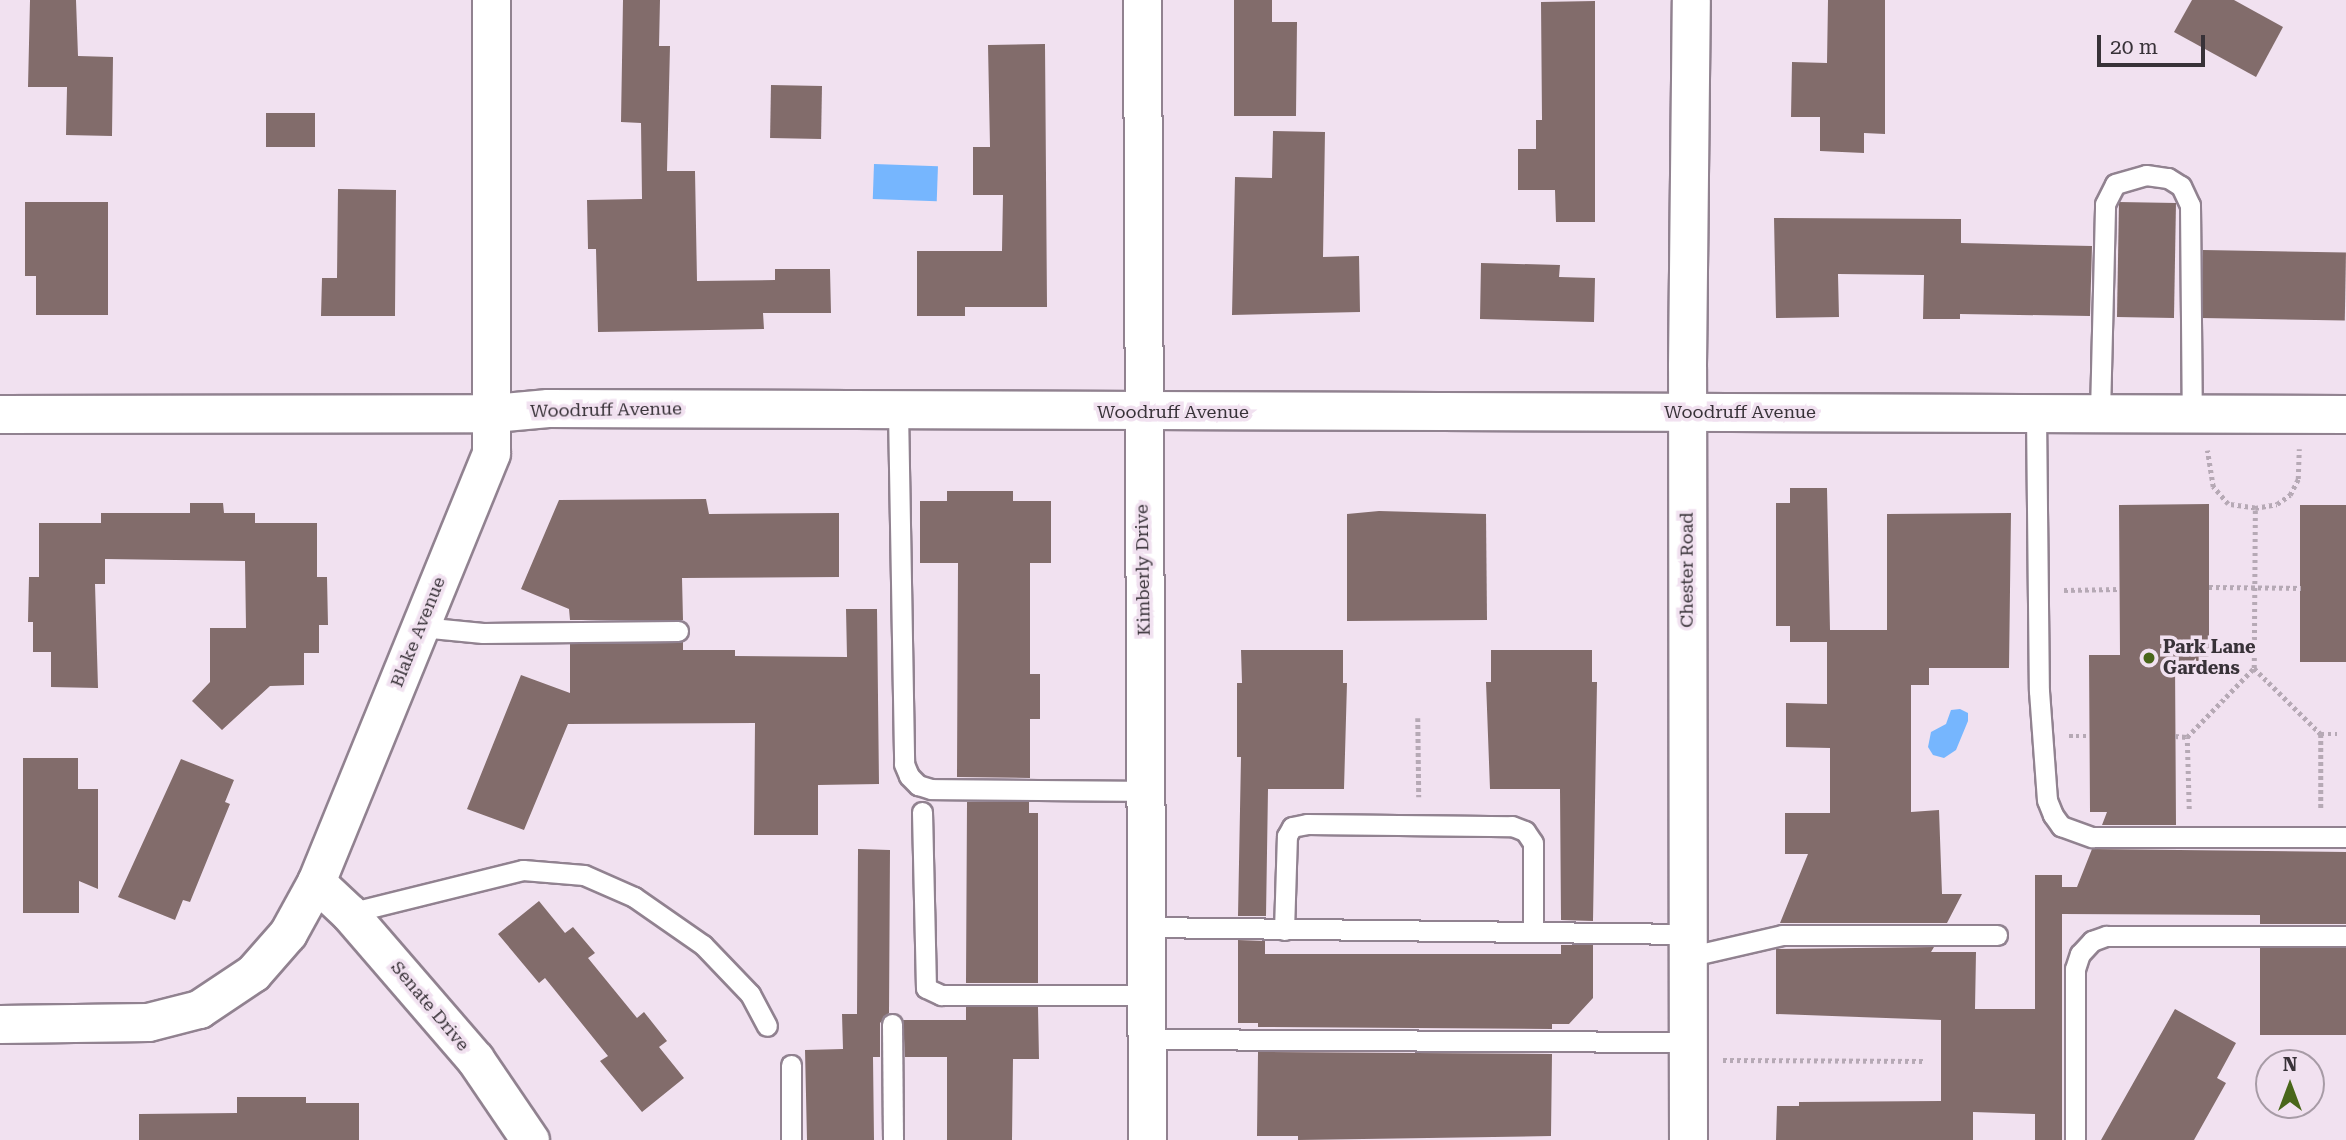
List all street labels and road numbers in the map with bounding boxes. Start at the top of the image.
street label: Woodruff Avenue [530,398,682,422]
street label: Woodruff Avenue [1097,401,1249,423]
street label: Woodruff Avenue [1664,401,1816,423]
street label: Kimberly Drive [1131,504,1155,636]
street label: Chester Road [1676,512,1698,628]
street label: Blake Avenue [386,574,450,690]
street label: Senate Drive [386,957,474,1055]

